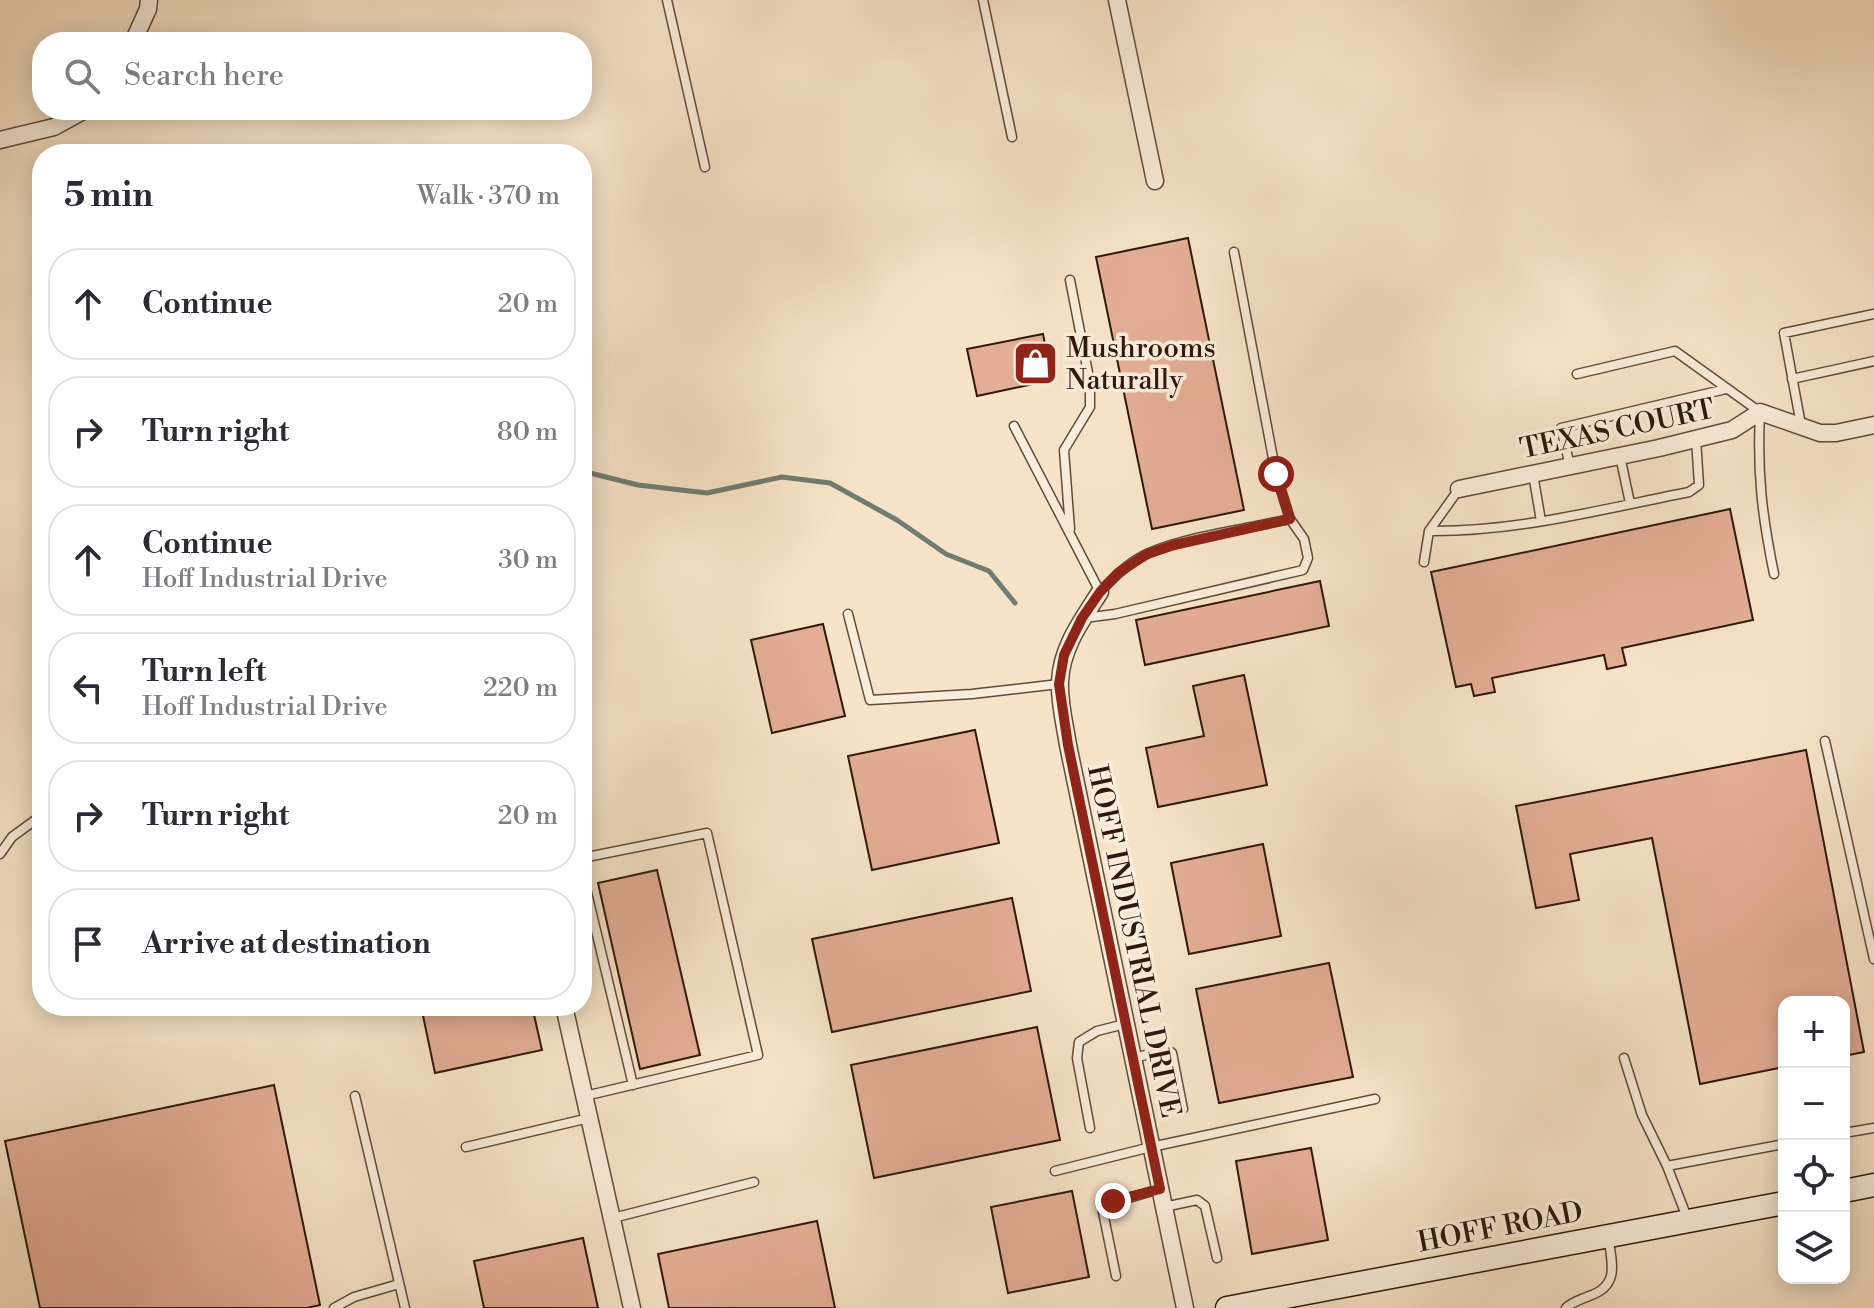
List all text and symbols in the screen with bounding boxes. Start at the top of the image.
search box [32,32,592,120]
icon: search [60,54,104,98]
text: Search here [124,57,284,95]
text: 5 min [64,175,153,217]
text: Walk · 370 m [417,180,560,212]
icon: ahead [66,282,110,326]
text: Continue [142,285,273,323]
text: 20 m [498,288,558,320]
place label: Mushrooms Naturally [1066,331,1216,398]
shop icon: Mushrooms Naturally [1011,339,1059,387]
street label: TEXAS COURT [1517,392,1718,467]
icon: right [66,410,110,454]
text: Turn right [142,413,289,451]
text: 80 m [497,416,558,448]
route start [1258,456,1294,492]
text: Continue [142,525,273,563]
icon: ahead [66,538,110,582]
text: 30 m [498,544,558,576]
text: Hoff Industrial Drive [142,563,388,595]
text: Turn left [142,653,266,691]
icon: left [66,666,110,710]
text: 220 m [483,672,558,704]
text: Hoff Industrial Drive [142,691,388,723]
street label: HOFF INDUSTRIAL DRIVE [1079,762,1188,1121]
icon: right [66,794,110,838]
text: Turn right [142,797,289,835]
text: 20 m [498,800,558,832]
icon: arrive [66,922,110,966]
text: Arrive at destination [142,925,431,963]
map controls [1778,996,1850,1284]
button: + [1778,996,1850,1068]
button: − [1778,1068,1850,1140]
button: locate [1778,1140,1850,1212]
route end [1095,1183,1131,1219]
street label: HOFF ROAD [1415,1194,1586,1261]
button: layers [1778,1212,1850,1284]

